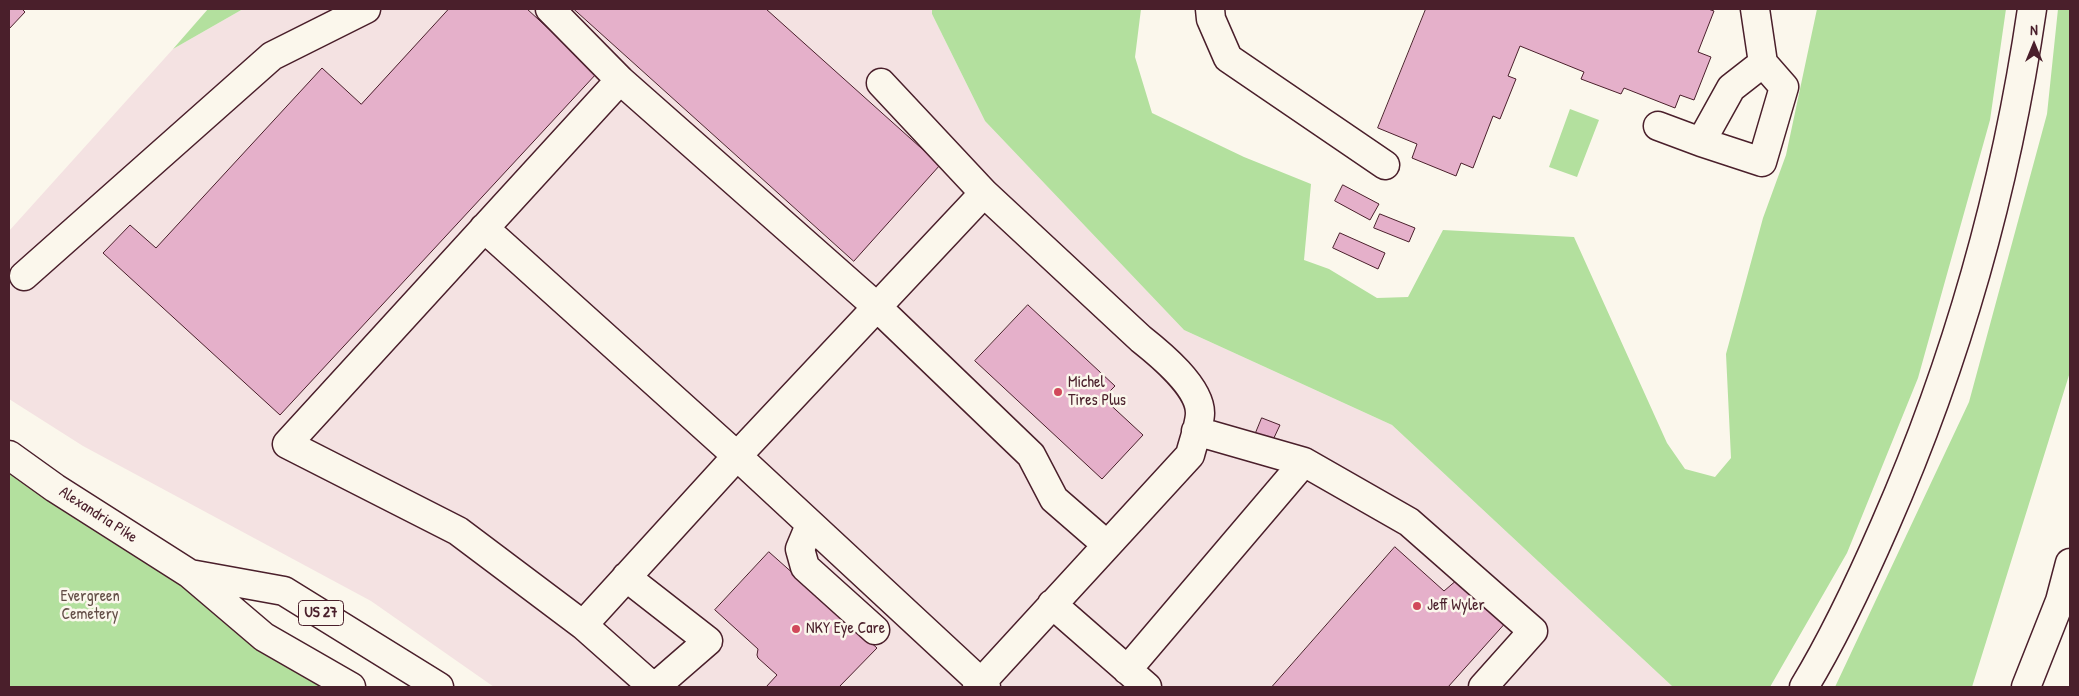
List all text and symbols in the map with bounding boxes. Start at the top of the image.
north arrow [2009,20,2059,70]
text: N [2030,20,2038,39]
place label: Michel Tires Plus [1068,373,1126,411]
marker: Michel Tires Plus [1052,386,1064,398]
street label: Alexandria Pike [55,483,141,547]
park label: Evergreen Cemetery [60,587,120,625]
place label: Jeff Wyler [1427,596,1485,616]
road number: US 27 [298,600,344,626]
marker: Jeff Wyler [1411,600,1423,612]
place label: NKY Eye Care [806,619,885,639]
marker: NKY Eye Care [790,623,802,635]

